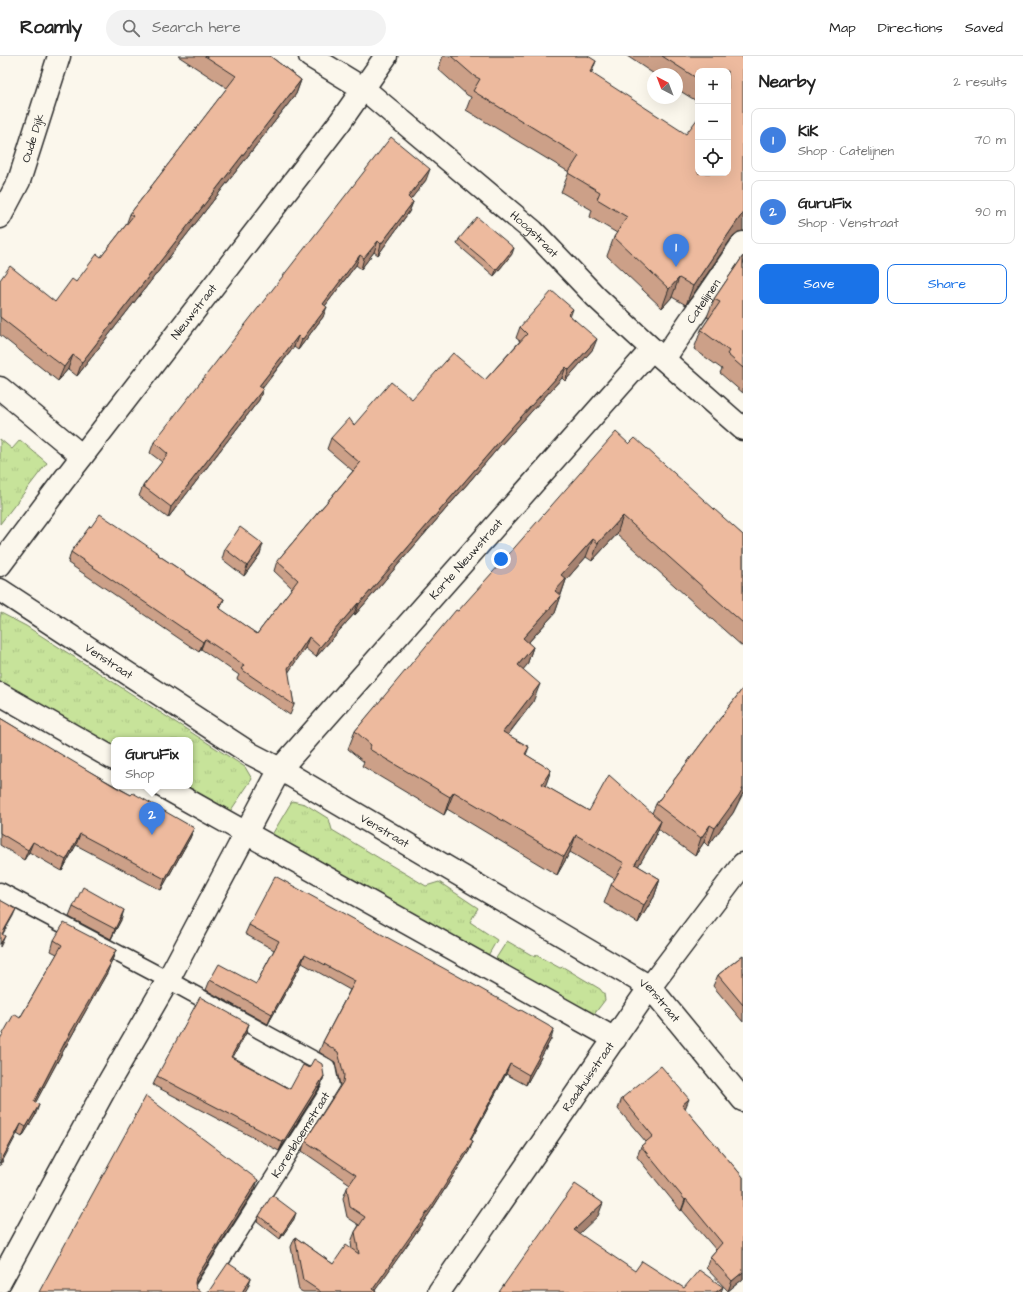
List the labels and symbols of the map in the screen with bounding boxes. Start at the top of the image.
north arrow [647,68,683,104]
street label: Oude Dijk [17,111,49,165]
street label: Hoogstraat [506,207,563,261]
pin: 1 [663,234,689,267]
street label: Catelijnen [682,276,725,327]
street label: Nieuwstraat [167,280,221,343]
street label: Korte Nieuwstraat [425,515,507,603]
your location [491,549,511,569]
street label: Venstraat [81,639,136,683]
pin: 2 [139,802,165,835]
street label: Venstraat [357,810,413,852]
street label: Venstraat [636,974,684,1026]
street label: Raadhuisstraat [558,1038,618,1115]
street label: Korenbloemstraat [268,1088,334,1181]

